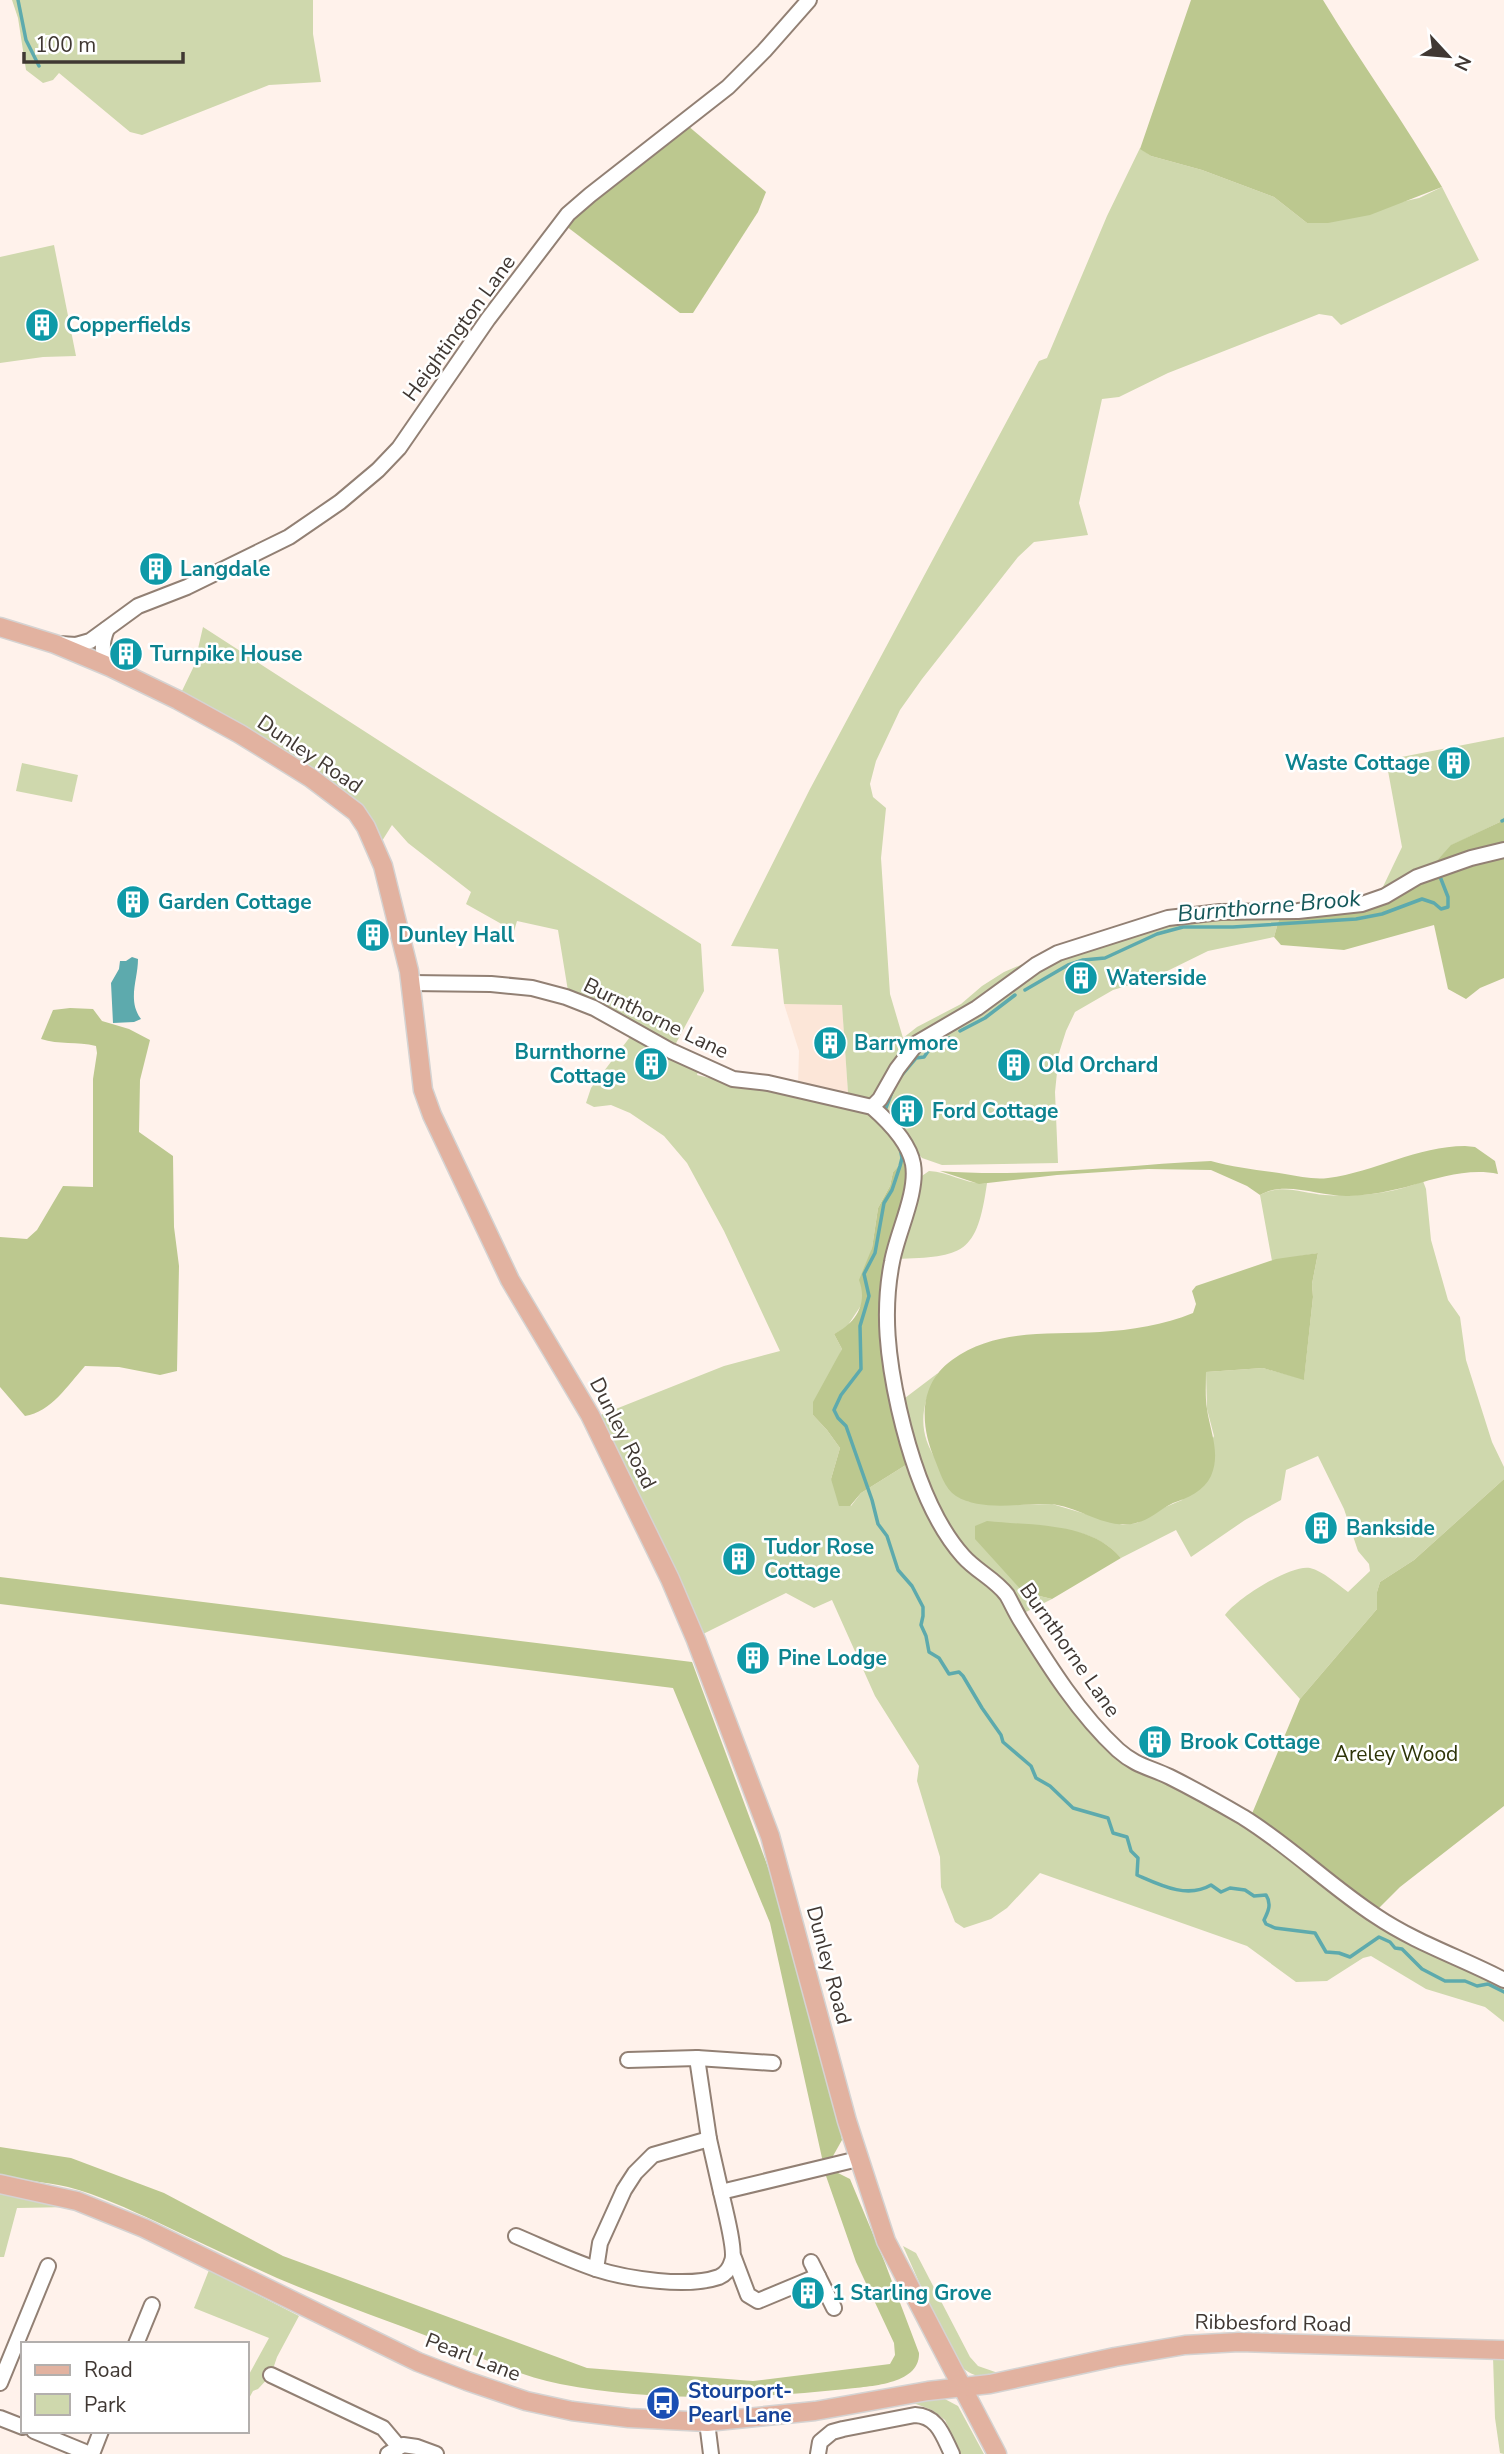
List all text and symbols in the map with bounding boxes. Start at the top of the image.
scale bar [24,21,184,65]
north arrow [1413,21,1483,91]
text: 100 m [35,31,96,59]
text: N [1448,51,1477,75]
street label: Heightington Lane [396,249,522,407]
building icon: Copperfields [23,306,61,344]
place label: Copperfields [66,311,191,339]
building icon: Langdale [137,550,175,588]
place label: Langdale [180,555,270,583]
building icon: Turnpike House [107,635,145,673]
place label: Turnpike House [150,640,302,668]
street label: Dunley Road [252,708,368,800]
building icon: Waste Cottage [1435,744,1473,782]
place label: Waste Cottage [1285,749,1430,777]
building icon: Garden Cottage [114,883,152,921]
water label: Burnthorne Brook [1176,883,1362,929]
place label: Garden Cottage [158,888,312,916]
building icon: Dunley Hall [354,916,392,954]
place label: Dunley Hall [398,921,514,949]
building icon: Waterside [1062,959,1100,997]
place label: Waterside [1106,964,1207,992]
street label: Burnthorne Lane [579,971,733,1065]
building icon: Barrymore [811,1024,849,1062]
place label: Barrymore [854,1029,958,1057]
place label: Burnthorne Cottage [515,1038,626,1090]
building icon: Burnthorne Cottage [632,1045,670,1083]
building icon: Old Orchard [995,1046,1033,1084]
place label: Old Orchard [1038,1051,1158,1079]
building icon: Ford Cottage [888,1092,926,1130]
place label: Ford Cottage [932,1097,1058,1125]
street label: Dunley Road [583,1373,663,1493]
building icon: Bankside [1302,1509,1340,1547]
place label: Bankside [1346,1514,1435,1542]
place label: Tudor Rose Cottage [764,1533,874,1585]
building icon: Tudor Rose Cottage [720,1540,758,1578]
street label: Burnthorne Lane [1013,1577,1127,1723]
building icon: Pine Lodge [734,1639,772,1677]
place label: Pine Lodge [778,1644,887,1672]
building icon: Brook Cottage [1136,1723,1174,1761]
place label: Brook Cottage [1180,1728,1320,1756]
park label: Areley Wood [1334,1740,1458,1768]
street label: Dunley Road [800,1903,858,2027]
building icon: 1 Starling Grove [789,2274,827,2312]
place label: 1 Starling Grove [832,2279,992,2307]
street label: Ribbesford Road [1194,2308,1352,2338]
street label: Pearl Lane [421,2326,525,2388]
legend [21,2342,248,2433]
text: Road [84,2356,133,2384]
place label: Stourport- Pearl Lane [688,2377,792,2429]
bus stop icon: Stourport- Pearl Lane [644,2384,682,2422]
text: Park [84,2391,126,2419]

